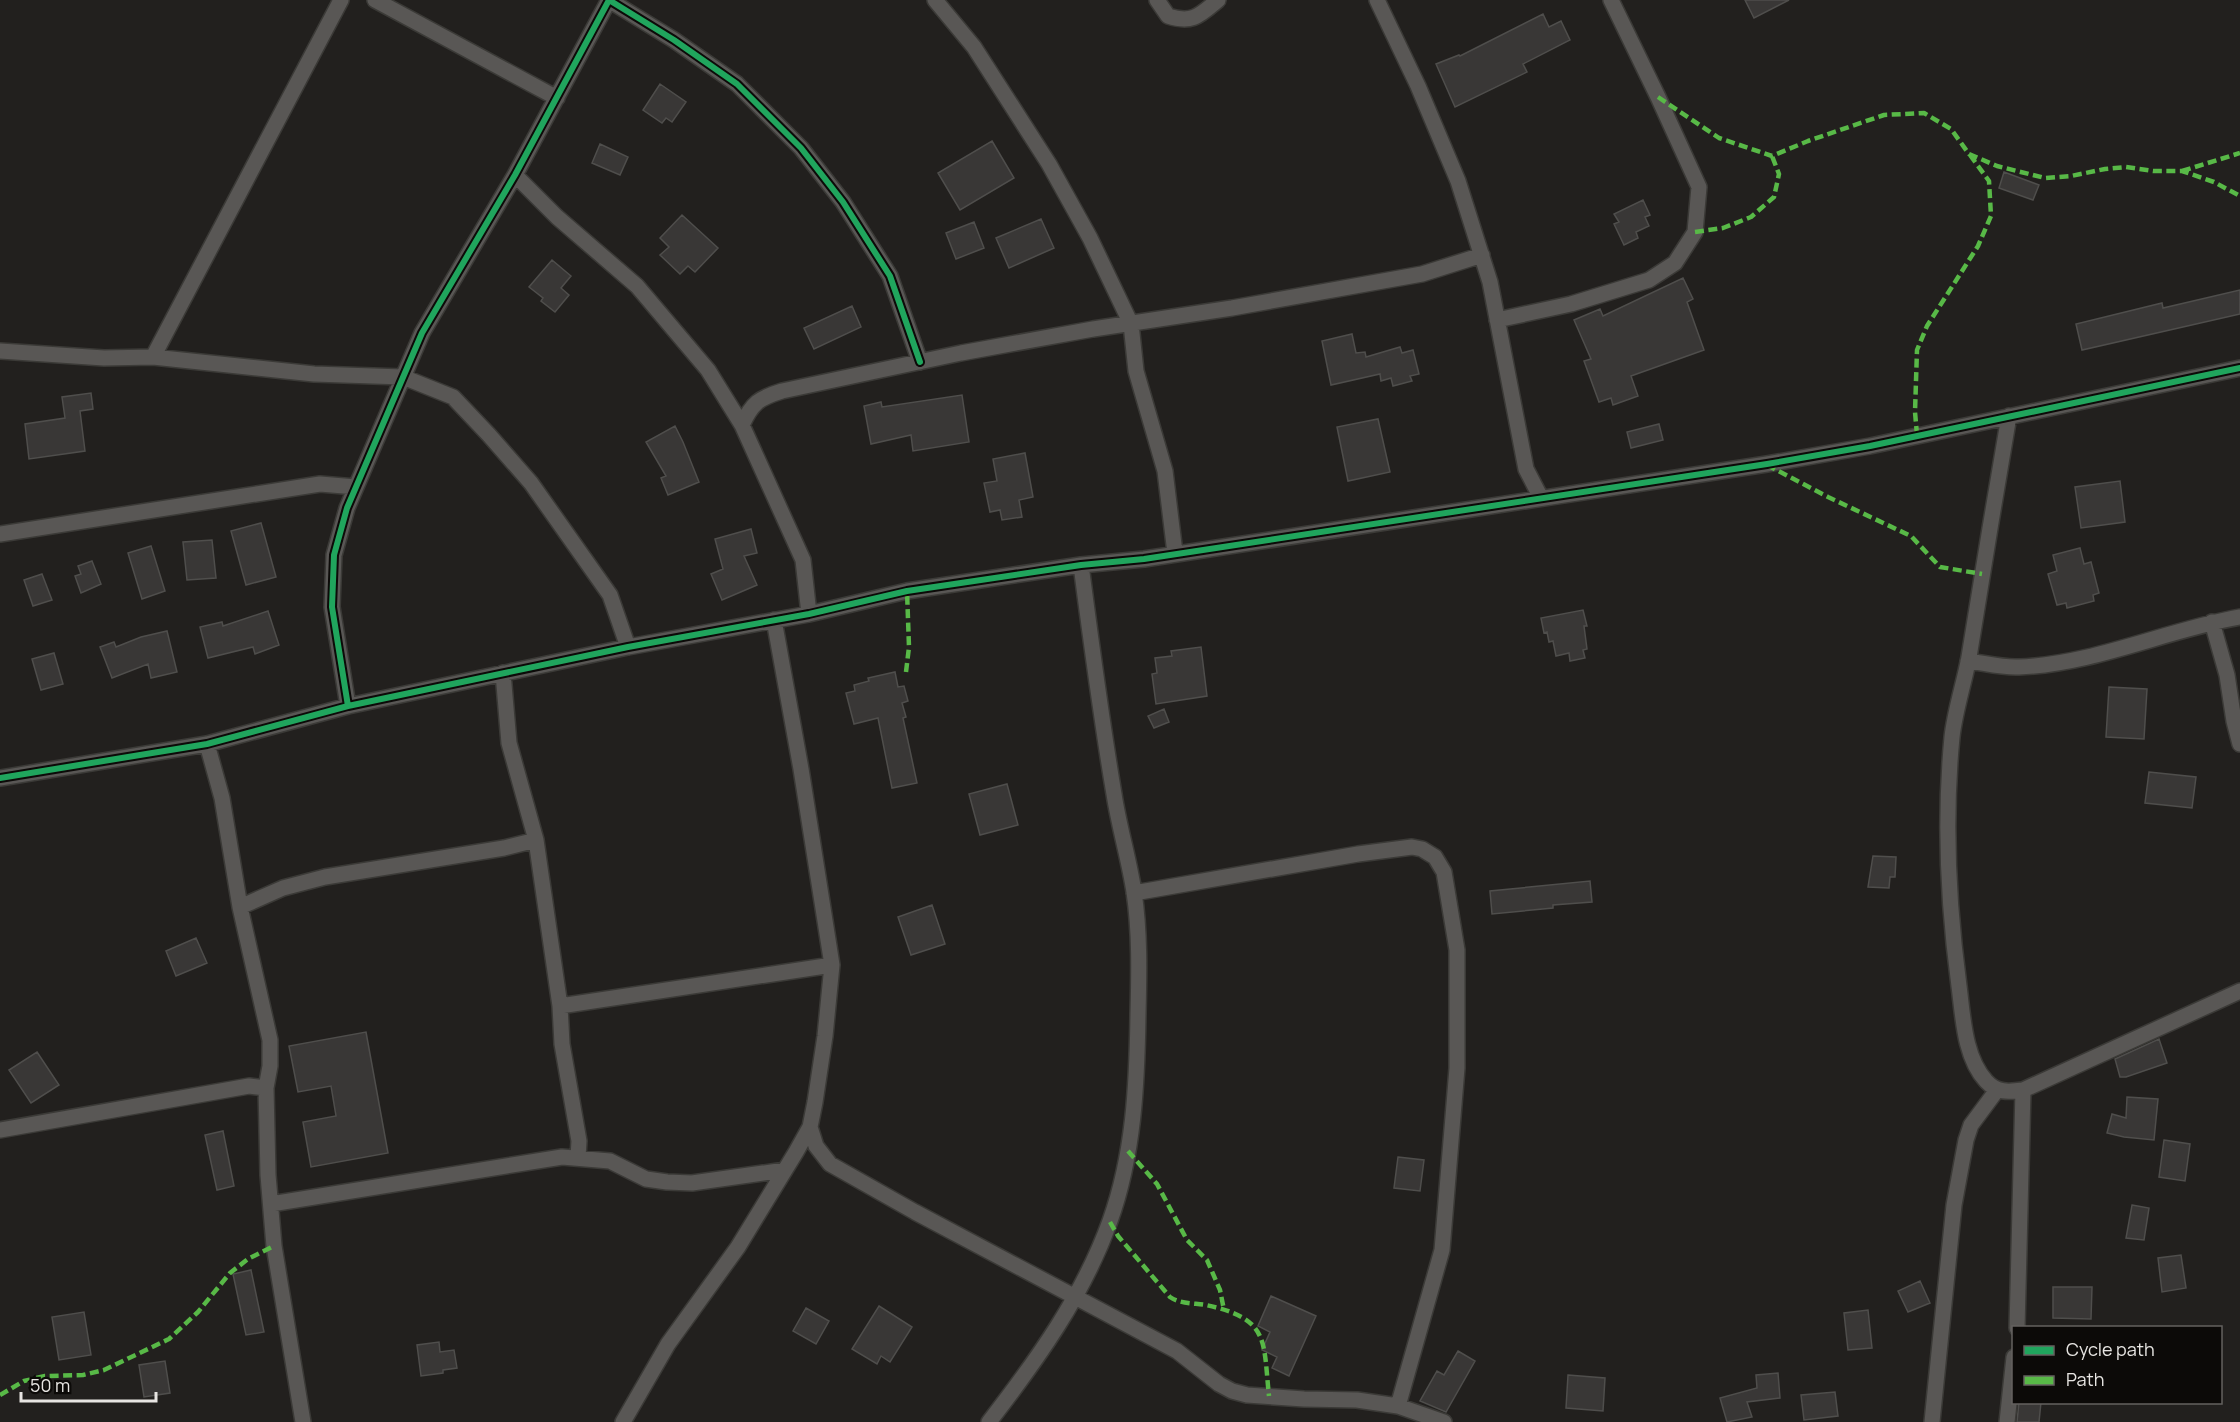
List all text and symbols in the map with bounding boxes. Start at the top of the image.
legend [2012,1326,2222,1404]
text: Cycle path [2066,1337,2155,1361]
scale bar [21,1365,156,1403]
text: Path [2066,1367,2104,1391]
text: 50 m [30,1373,70,1397]

